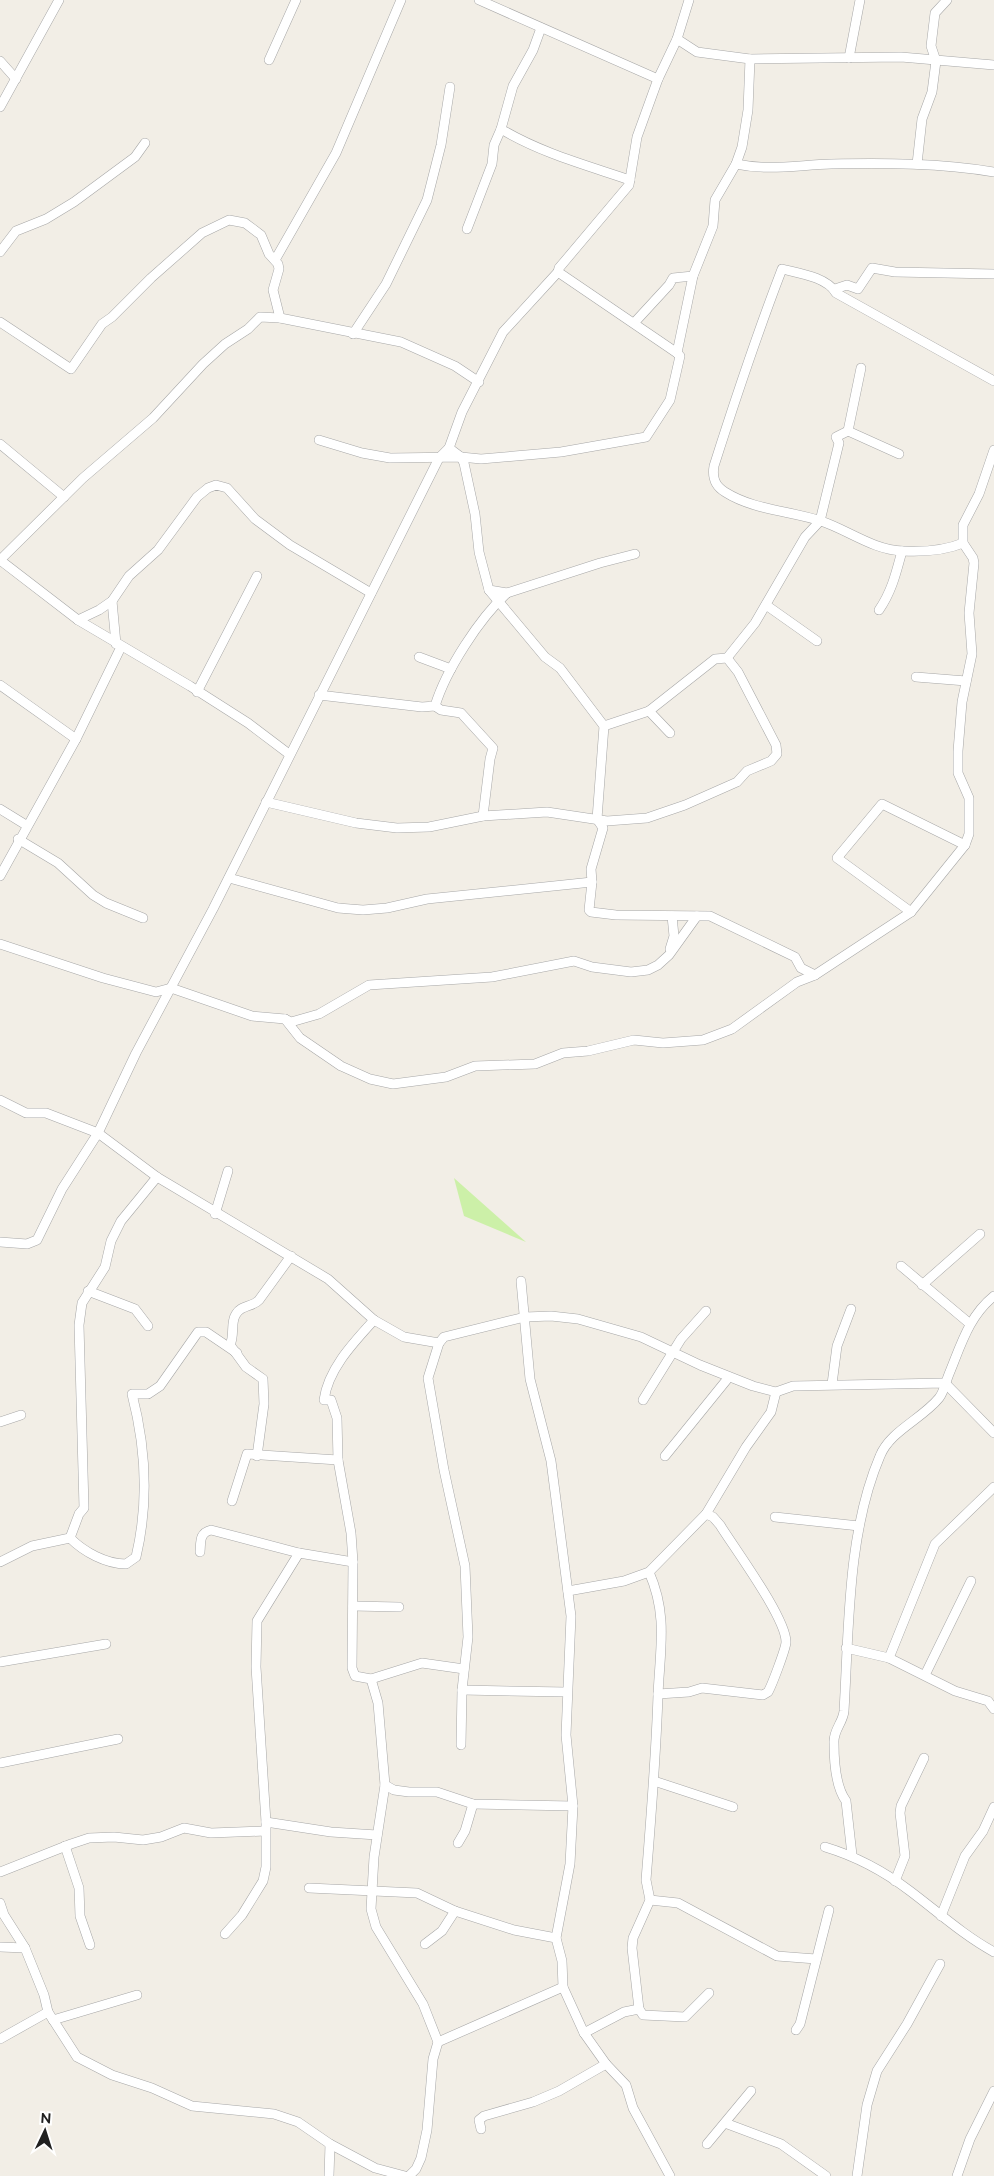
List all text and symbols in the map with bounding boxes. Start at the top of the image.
north arrow [20,2106,70,2156]
text: N [40,2110,52,2126]

